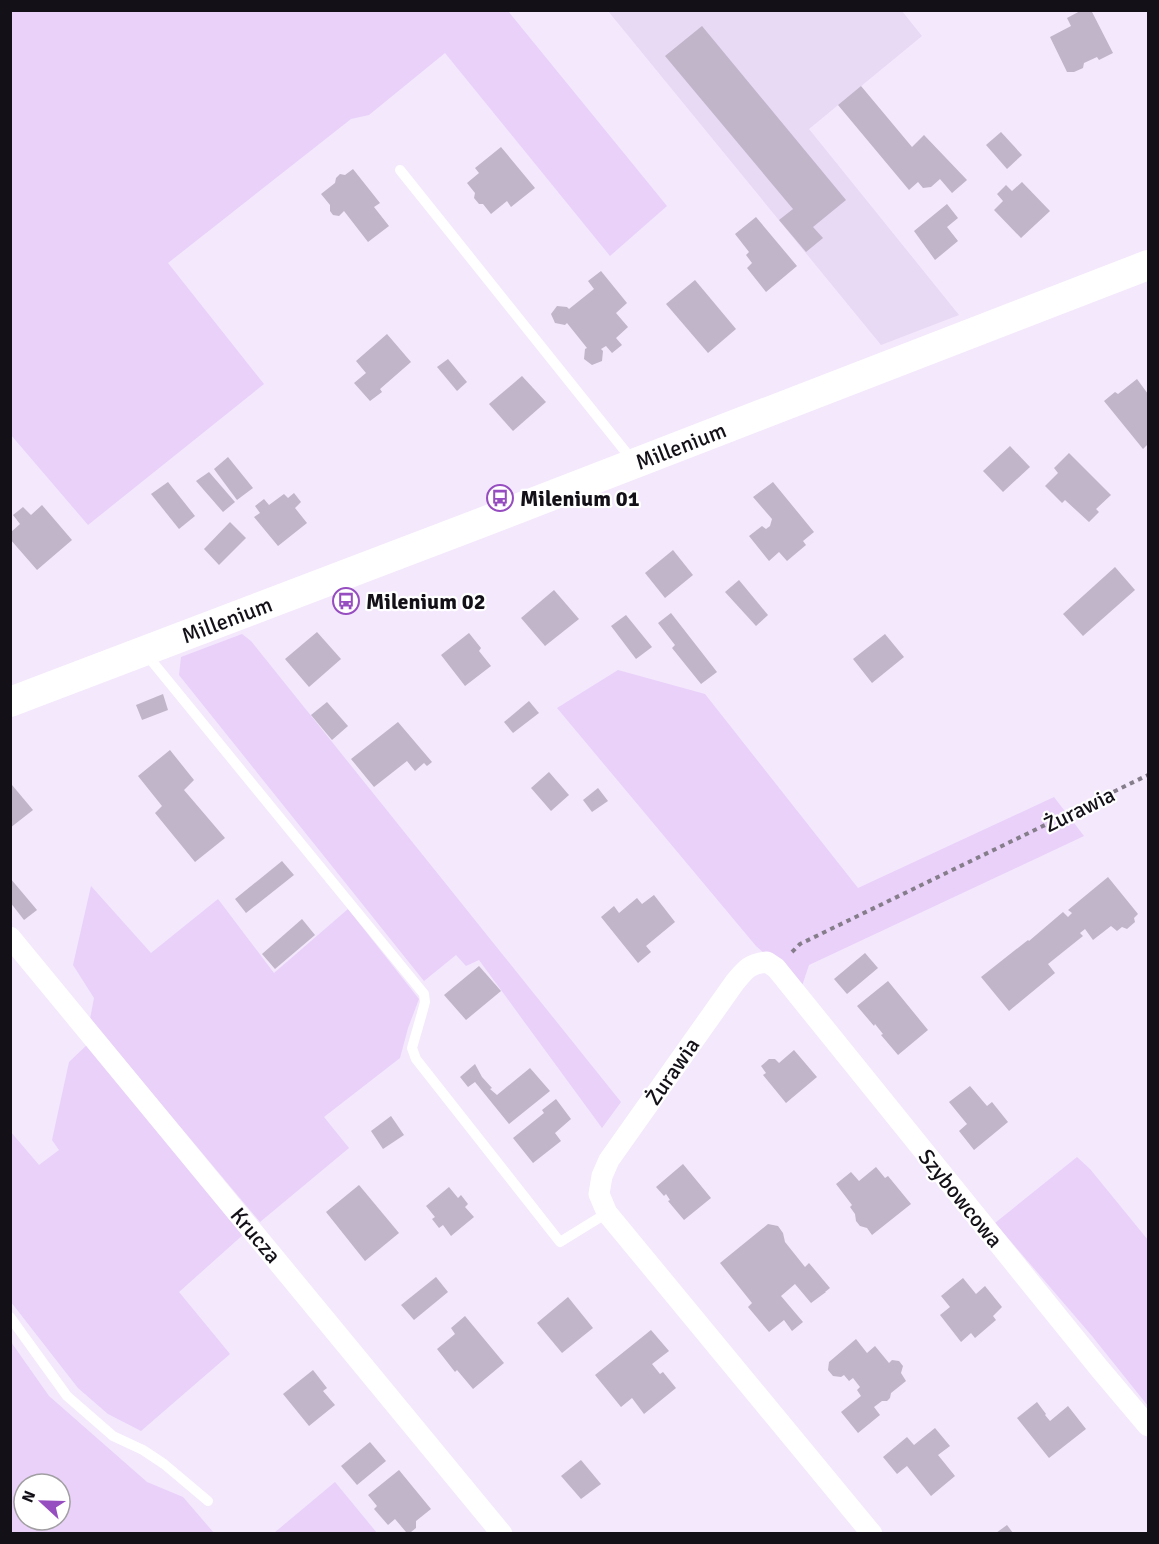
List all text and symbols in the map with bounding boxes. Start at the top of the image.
street label: Millenium [632,416,730,476]
bus stop icon: Milenium 01 [485,483,515,513]
place label: Milenium 01 [520,485,640,512]
bus stop icon: Milenium 02 [331,586,361,616]
place label: Milenium 02 [366,588,486,615]
street label: Millenium [178,591,276,649]
street label: Żurawia [1039,781,1119,838]
street label: Żurawia [640,1032,705,1110]
street label: Szybowcowa [913,1144,1009,1253]
street label: Krucza [225,1202,287,1269]
north arrow [12,1472,72,1532]
text: N [18,1488,40,1506]

